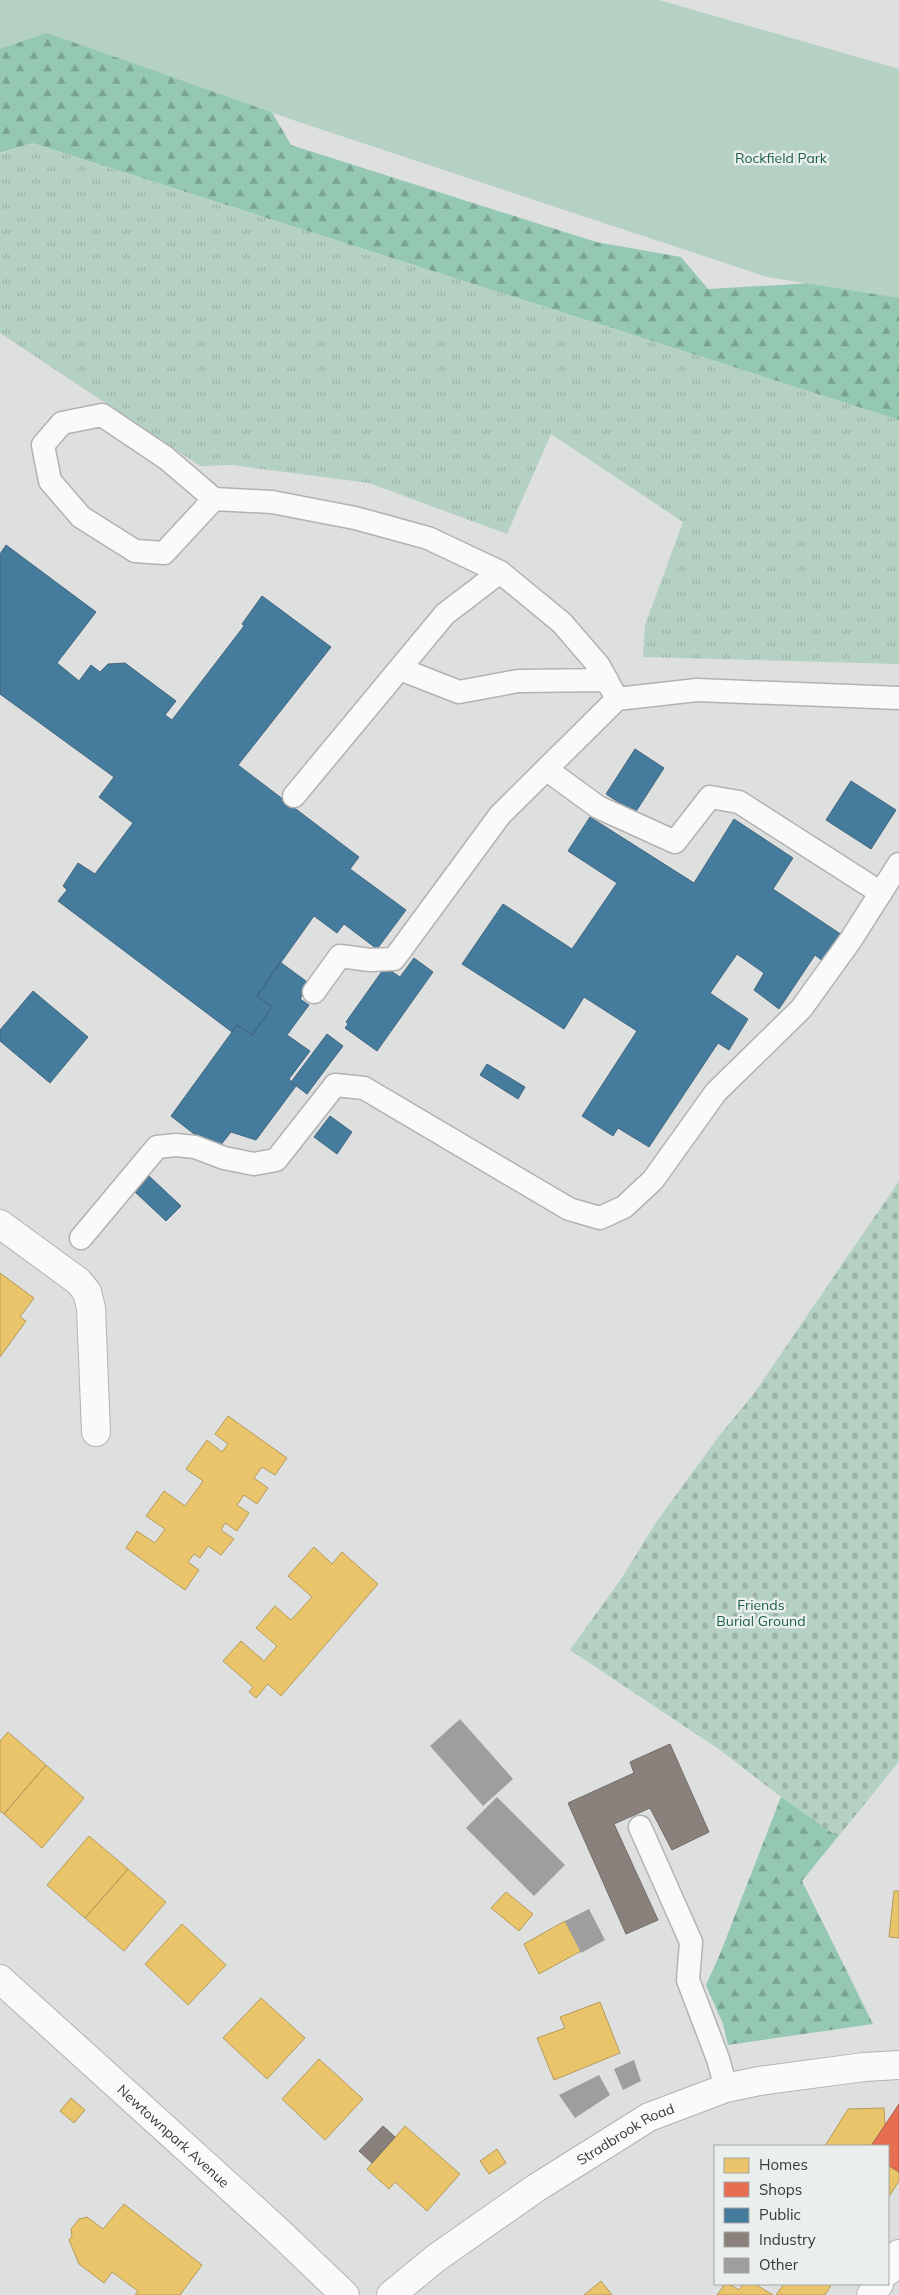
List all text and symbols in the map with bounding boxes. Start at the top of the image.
park label: Rockfield Park [735,149,828,167]
park label: Friends Burial Ground [716,1596,806,1630]
street label: Newtownpark Avenue [114,2081,233,2191]
street label: Stradbrook Road [573,2099,677,2169]
legend [714,2145,889,2285]
text: Homes [759,2155,808,2174]
text: Shops [759,2180,802,2199]
text: Public [759,2205,801,2224]
text: Industry [759,2230,816,2249]
text: Other [759,2255,799,2274]

